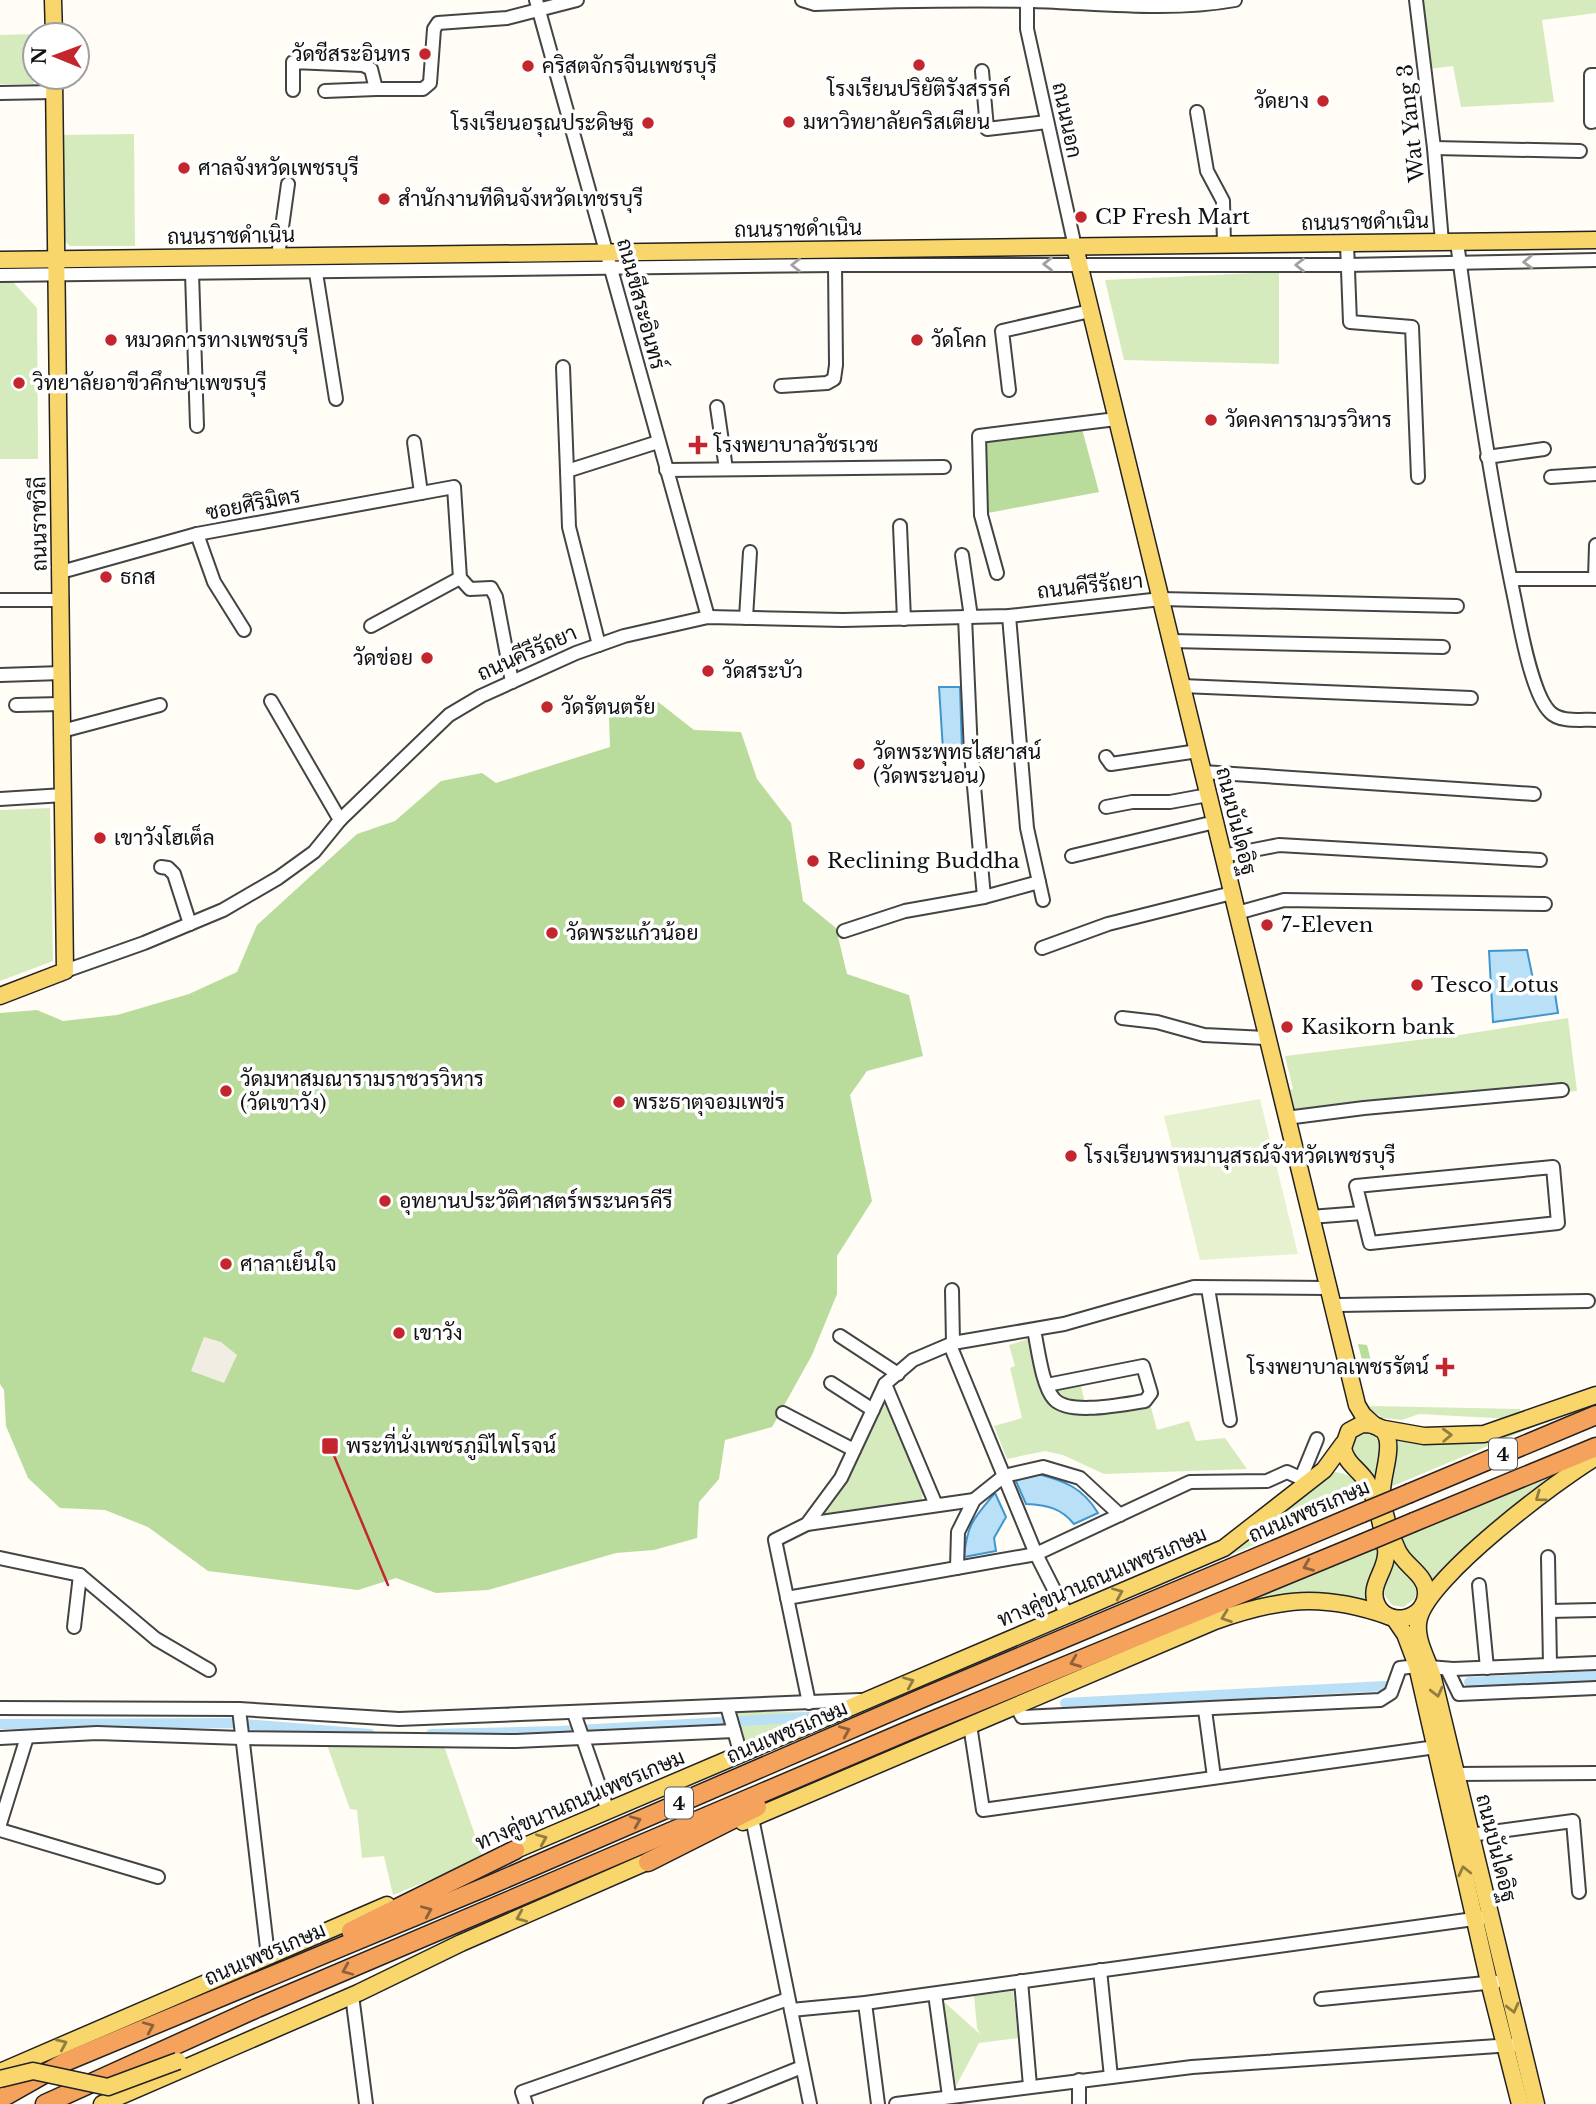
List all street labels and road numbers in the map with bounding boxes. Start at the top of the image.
street label: Wat Yang 3 [1392,63,1430,184]
street label: ถนนนอก [1046,80,1088,160]
street label: ถนนราชดำเนิน [1301,208,1429,236]
street label: ถนนราชดำเนิน [734,215,862,243]
street label: ถนนราชดำเนิน [167,222,295,250]
street label: ถนนขีสระอินทร์ [611,235,672,372]
street label: ถนนราชวิถี [25,476,53,572]
street label: ซอยศิริมิตร [203,482,303,526]
street label: ถนนคีรีรัถยา [1036,568,1144,604]
street label: ถนนคีรีรัถยา [473,619,581,687]
street label: ถนนบันไดอิฐ [1210,764,1262,878]
road number: 4 [1489,1438,1517,1470]
street label: ถนนเพชรเกษม [1244,1474,1374,1548]
street label: ทางคู่ขนานถนนเพชรเกษม [993,1521,1211,1635]
street label: ถนนเพชรเกษม [722,1695,852,1769]
street label: ทางคู่ขนานถนนเพชรเกษม [471,1744,689,1858]
road number: 4 [665,1787,693,1818]
street label: ถนนบันไดอิฐ [1470,1791,1522,1905]
street label: ถนนเพชรเกษม [200,1917,330,1991]

